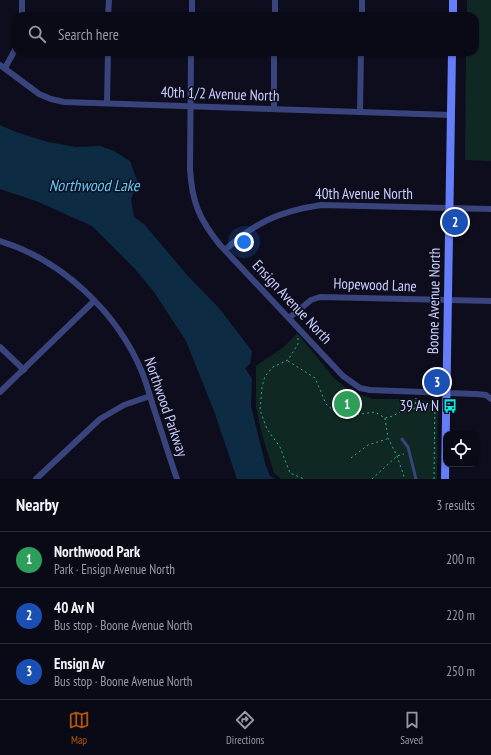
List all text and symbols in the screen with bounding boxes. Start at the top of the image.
search box [12,12,479,56]
icon: search [26,23,48,45]
text: Search here [58,25,119,44]
street label: 40th 1/2 Avenue North [160,82,280,105]
water label: Northwood Lake [49,175,141,195]
street label: 40th Avenue North [315,184,413,203]
pin: 2 [442,207,468,237]
your location [234,232,254,252]
street label: Boone Avenue North [423,248,444,354]
street label: Ensign Avenue North [249,256,336,348]
street label: Hopewood Lane [333,274,417,295]
street label: Northwood Parkway [141,355,192,459]
pin: 3 [424,367,450,397]
pin: 1 [334,389,360,419]
place label: 39 Av N [399,396,439,415]
bus stop icon: 39 Av N [442,398,458,414]
map controls [443,431,479,467]
button: locate [443,431,479,467]
text: Nearby [16,494,59,516]
text: 3 results [436,497,475,514]
text: Northwood Park [54,542,140,561]
text: 1 [26,551,32,568]
text: 200 m [446,551,475,568]
text: Park · Ensign Avenue North [54,561,175,578]
text: 40 Av N [54,598,94,617]
text: 2 [26,607,32,624]
text: 220 m [446,607,475,624]
text: Bus stop · Boone Avenue North [54,617,193,634]
text: Ensign Av [54,654,105,673]
text: 3 [26,663,32,680]
text: 250 m [446,663,475,680]
text: Bus stop · Boone Avenue North [54,673,193,690]
tab: Map [68,709,90,747]
tab: Directions [226,709,264,747]
tab: Saved [400,709,423,747]

